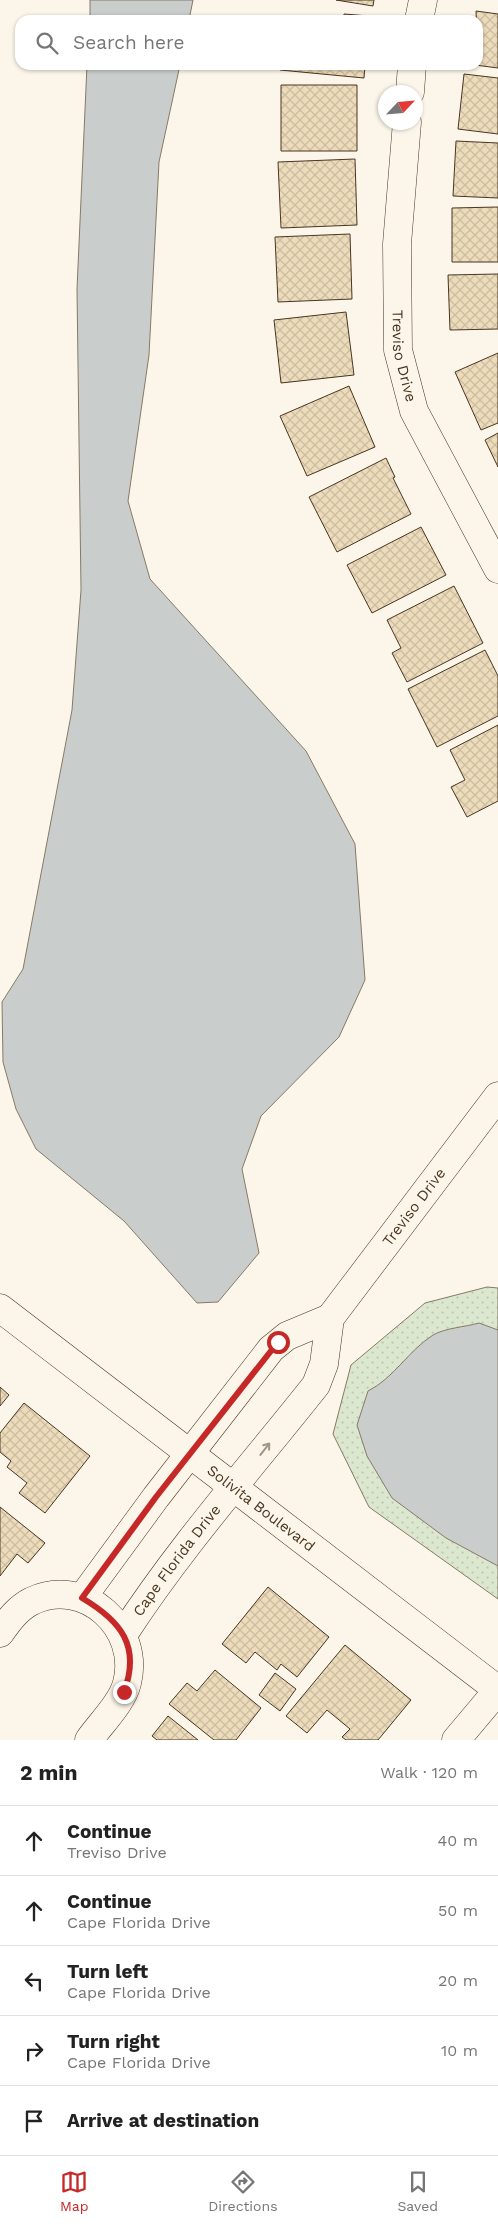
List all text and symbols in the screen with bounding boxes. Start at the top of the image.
search box [15,15,483,70]
icon: search [33,29,61,57]
text: Search here [73,31,184,54]
north arrow [378,85,423,130]
street label: Treviso Drive [389,310,420,404]
street label: Treviso Drive [379,1164,449,1250]
route start [267,1331,290,1354]
one-way arrow [259,1443,270,1456]
street label: Solivita Boulevard [204,1461,319,1555]
street label: Cape Florida Drive [129,1501,224,1620]
route end [113,1681,136,1704]
text: 2 min [20,1760,77,1785]
text: Walk · 120 m [380,1763,478,1782]
text: Continue [67,1820,151,1843]
icon: ahead [20,1827,48,1855]
text: 40 m [438,1831,478,1850]
text: Treviso Drive [67,1843,167,1862]
text: Continue [67,1890,151,1913]
icon: ahead [20,1897,48,1925]
text: 50 m [438,1901,478,1920]
text: Cape Florida Drive [67,1913,211,1932]
text: Turn left [67,1960,148,1983]
icon: left [20,1967,48,1995]
text: 20 m [438,1971,478,1990]
text: Cape Florida Drive [67,1983,211,2002]
text: Turn right [67,2030,160,2053]
icon: right [20,2037,48,2065]
text: 10 m [441,2041,478,2060]
text: Cape Florida Drive [67,2053,211,2072]
icon: arrive [20,2107,48,2135]
text: Arrive at destination [67,2109,259,2132]
tab: Map [60,2168,89,2214]
tab: Directions [208,2168,278,2214]
tab: Saved [397,2168,438,2214]

